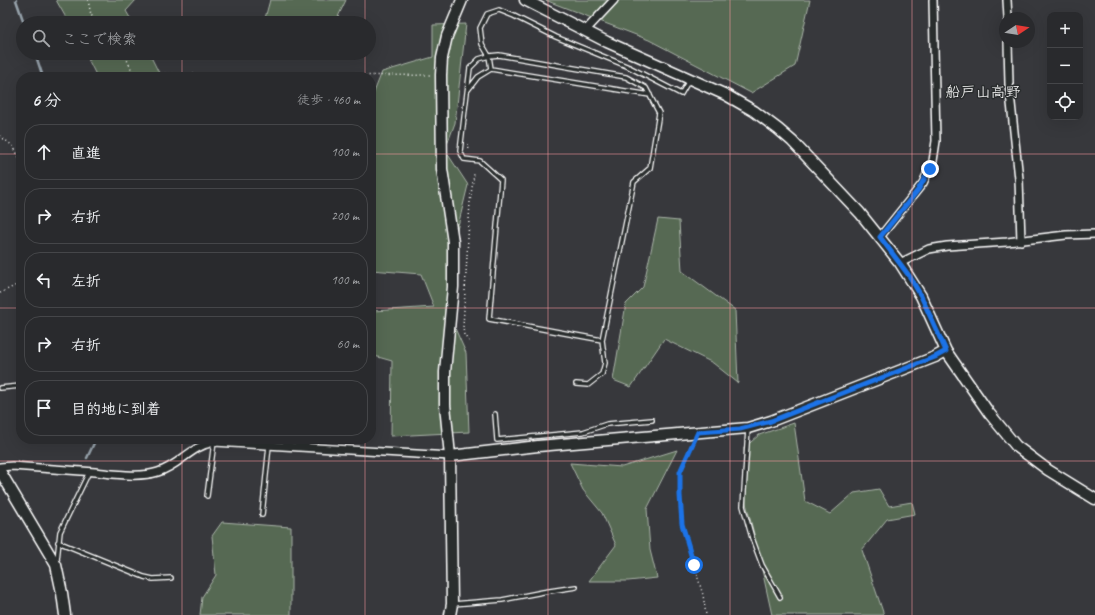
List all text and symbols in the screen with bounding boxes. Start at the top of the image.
north arrow [999,12,1035,48]
map controls [1047,12,1083,120]
button: + [1047,12,1083,48]
search box [16,16,376,60]
icon: search [30,27,52,49]
text: ここで検索 [62,30,137,49]
button: − [1047,48,1083,84]
district label: 船戸山高野 [945,83,1021,102]
button: locate [1047,84,1083,120]
text: 6 分 [32,90,61,111]
text: 徒歩 · 460 m [297,92,360,108]
icon: ahead [33,141,55,163]
text: 直進 [71,144,101,163]
text: 100 m [331,144,359,160]
route end [921,160,939,178]
icon: right [33,205,55,227]
text: 右折 [71,208,101,227]
text: 200 m [331,208,359,224]
icon: left [33,269,55,291]
text: 左折 [71,272,101,291]
text: 100 m [331,272,359,288]
icon: right [33,333,55,355]
text: 右折 [71,336,101,355]
text: 60 m [337,336,359,352]
icon: arrive [33,397,55,419]
text: 目的地に到着 [71,400,161,419]
route start [685,556,703,574]

